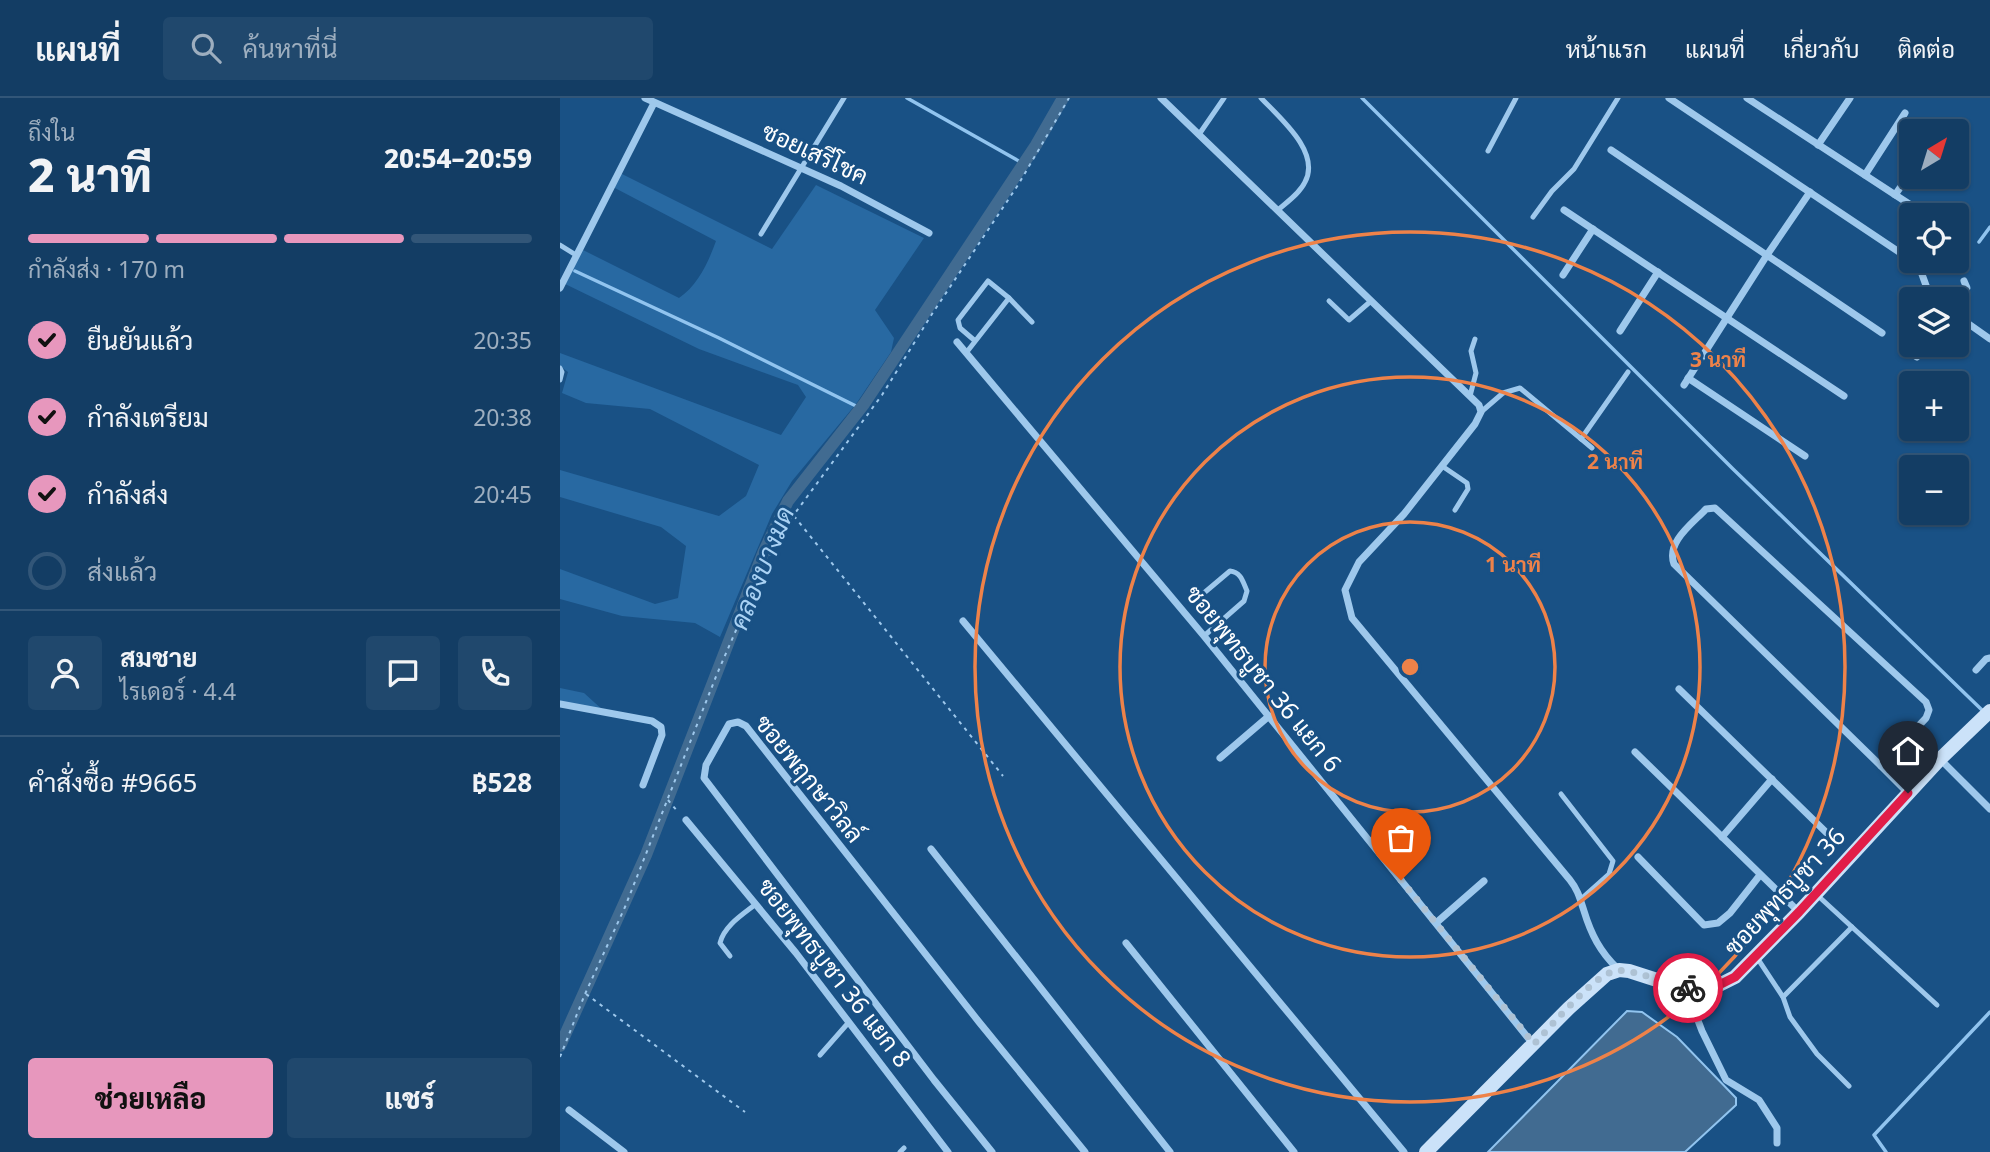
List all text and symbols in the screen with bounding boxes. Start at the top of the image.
search box [163,17,653,80]
text: แผนที่ [35,26,121,71]
icon: search [187,29,225,67]
text: ค้นหาที่นี่ [243,30,338,66]
text: หน้าแรก [1566,32,1647,65]
text: แผนที่ [1685,32,1745,65]
text: เกี่ยวกับ [1783,32,1860,65]
text: ติดต่อ [1898,32,1955,65]
street label: ซอยเสรีโชค [757,114,874,192]
text: ถึงใน [28,116,75,148]
north arrow [1899,119,1969,189]
map controls [1899,119,1969,525]
text: 20:54–20:59 [384,140,532,176]
text: 2 นาที [28,143,152,205]
button: locate [1899,203,1969,273]
text: กำลังส่ง · 170 m [28,253,185,285]
button: layers [1899,287,1969,357]
icon: check [28,321,66,359]
text: ยืนยันแล้ว [87,322,193,358]
text: 20:35 [473,324,532,356]
text: 3 นาที [1690,345,1746,373]
button: + [1899,371,1969,441]
icon: check [28,398,66,436]
text: กำลังเตรียม [87,399,209,435]
text: 20:38 [473,401,532,433]
text: 2 นาที [1587,447,1643,475]
button: − [1899,455,1969,525]
icon: check [28,475,66,513]
text: กำลังส่ง [87,476,168,512]
text: 20:45 [473,478,532,510]
water label: คลองบางมด [720,500,802,635]
text: 1 นาที [1485,550,1541,578]
text: ส่งแล้ว [87,553,157,589]
street label: ซอยพุทธบูชา 36 แยก 6 [1177,578,1350,780]
button: person [28,636,102,710]
button: chat [366,636,440,710]
button: phone [458,636,532,710]
text: สมชาย [120,639,197,675]
centre of rings [1398,655,1422,679]
text: ไรเดอร์ · 4.4 [120,675,236,707]
street label: ซอยพฤกษาวิลล์ [748,707,872,849]
pin [1878,721,1938,793]
icon: home [1889,732,1927,770]
text: คำสั่งซื้อ #9665 [28,764,198,800]
text: ฿528 [472,764,532,800]
pin [1371,808,1431,880]
icon: bag [1382,819,1420,857]
street label: ซอยพุทธบูชา 36 [1716,820,1853,964]
street label: ซอยพุทธบูชา 36 แยก 8 [749,871,919,1075]
courier [1653,953,1723,1023]
icon: bike [1669,969,1707,1007]
button: ช่วยเหลือ [28,1058,273,1138]
button: แชร์ [287,1058,532,1138]

